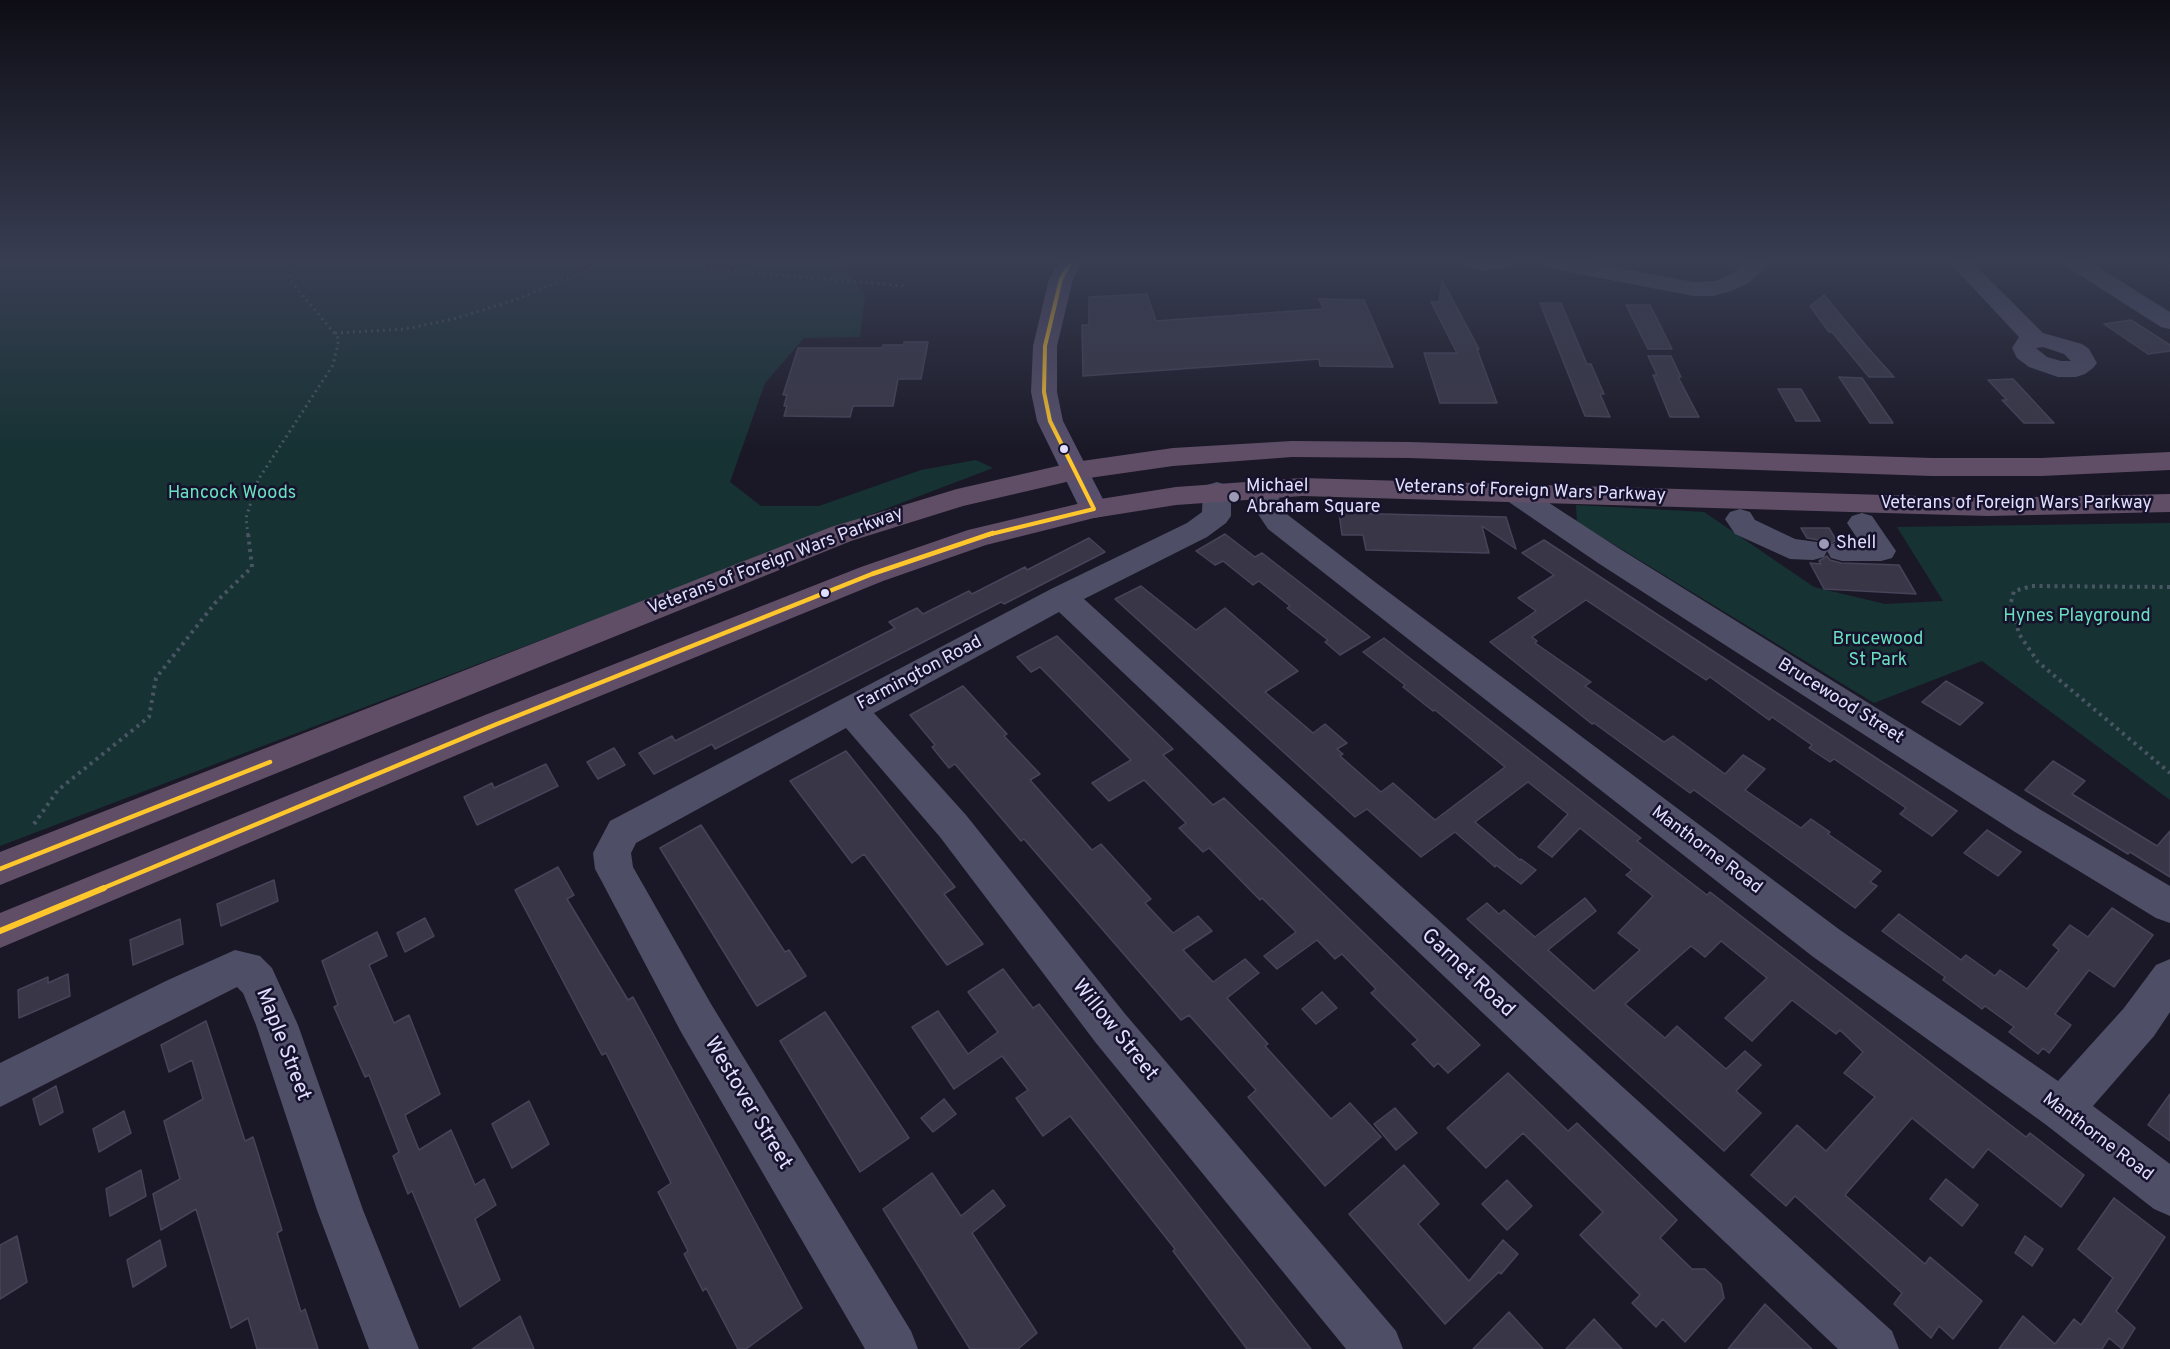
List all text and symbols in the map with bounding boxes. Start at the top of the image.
unlabelled marker [1058,443,1070,455]
place label: Michael Abraham Square [1246,476,1381,518]
street label: Veterans of Foreign Wars Parkway [1394,476,1666,508]
park label: Hancock Woods [168,483,296,505]
marker: Michael Abraham Square [1227,490,1241,504]
street label: Veterans of Foreign Wars Parkway [1880,493,2152,515]
street label: Veterans of Foreign Wars Parkway [645,503,907,621]
place label: Shell [1836,533,1876,555]
marker: Shell [1817,537,1831,551]
unlabelled marker [819,587,831,599]
park label: Hynes Playground [2003,606,2151,628]
park label: Brucewood St Park [1833,629,1923,672]
street label: Farmington Road [854,632,986,716]
street label: Brucewood Street [1773,655,1907,749]
street label: Manthorne Road [1646,802,1766,900]
street label: Garnet Road [1415,924,1519,1024]
street label: Willow Street [1065,975,1163,1087]
street label: Maple Street [249,985,315,1105]
street label: Westover Street [697,1033,797,1175]
street label: Manthorne Road [2037,1089,2157,1187]

